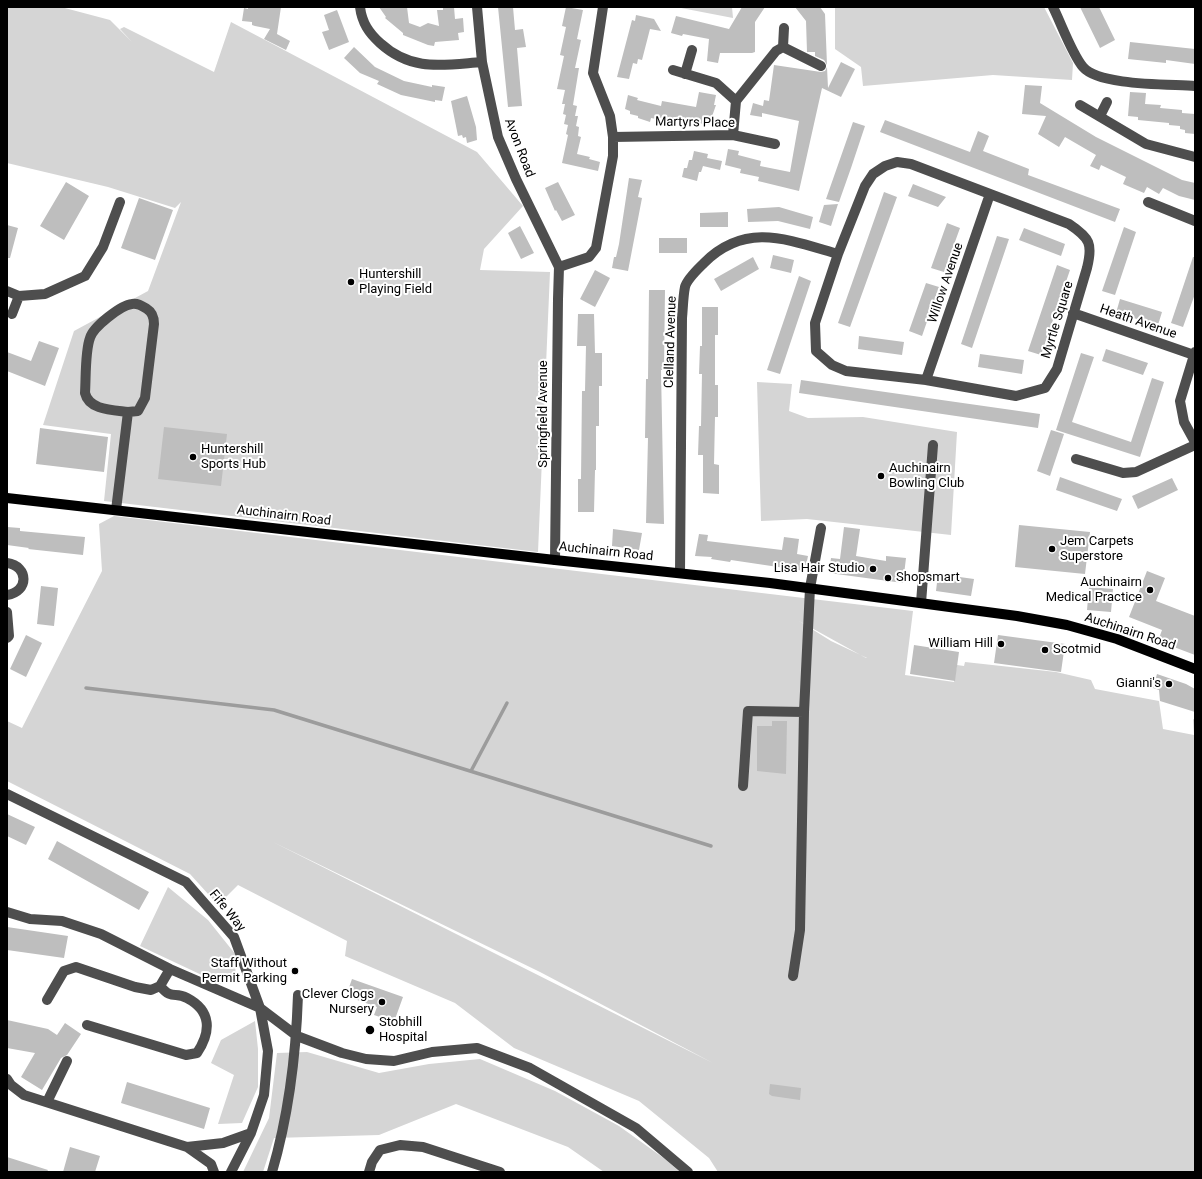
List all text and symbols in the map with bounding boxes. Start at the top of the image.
street label: Martyrs Place [655,115,735,131]
street label: Avon Road [501,116,537,180]
street label: Willow Avenue [925,241,967,325]
place label: Huntershill Playing Field [359,267,432,298]
marker: Huntershill Playing Field [346,277,356,287]
street label: Myrtle Square [1039,279,1077,361]
street label: Clelland Avenue [662,296,680,388]
street label: Heath Avenue [1097,302,1179,342]
street label: Springfield Avenue [536,360,552,468]
place label: Huntershill Sports Hub [201,442,266,473]
marker: Huntershill Sports Hub [188,452,198,462]
place label: Auchinairn Bowling Club [889,461,964,492]
marker: Auchinairn Bowling Club [876,471,886,481]
street label: Auchinairn Road [236,502,332,530]
place label: Jem Carpets Superstore [1060,534,1134,565]
street label: Auchinairn Road [558,539,654,565]
marker: Jem Carpets Superstore [1047,544,1057,554]
place label: Lisa Hair Studio [774,561,865,577]
marker: Lisa Hair Studio [868,564,878,574]
place label: Shopsmart [896,570,960,586]
marker: Shopsmart [883,573,893,583]
place label: Auchinairn Medical Practice [1046,575,1142,606]
marker: Auchinairn Medical Practice [1145,585,1155,595]
street label: Auchinairn Road [1083,610,1177,654]
place label: William Hill [928,636,993,652]
marker: William Hill [996,639,1006,649]
place label: Scotmid [1053,642,1101,658]
marker: Scotmid [1040,645,1050,655]
place label: Gianni's [1116,676,1161,692]
marker: Gianni's [1164,679,1174,689]
street label: Fife Way [205,887,249,935]
place label: Staff Without Permit Parking [202,956,287,987]
marker: Staff Without Permit Parking [290,966,300,976]
place label: Clever Clogs Nursery [302,987,374,1018]
marker: Clever Clogs Nursery [377,997,387,1007]
place label: Stobhill Hospital [379,1015,427,1046]
marker: Stobhill Hospital [364,1024,376,1036]

